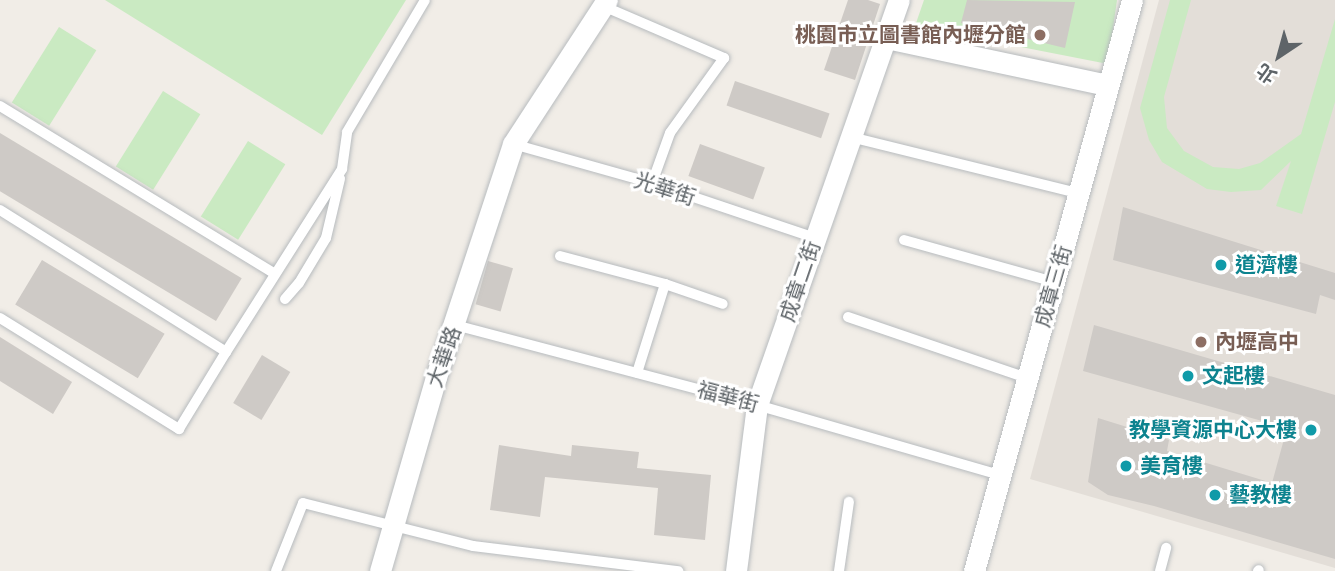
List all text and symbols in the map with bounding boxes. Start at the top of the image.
north arrow [1244,21,1314,91]
place label: 桃園市立圖書館內壢分館 [795,22,1026,48]
marker: 桃園市立圖書館內壢分館 [1032,27,1048,43]
text: 北 [1252,59,1281,88]
street label: 光華街 [631,167,699,211]
street label: 成章二街 [774,237,826,325]
street label: 成章三街 [1029,242,1077,330]
place label: 道濟樓 [1235,252,1298,278]
marker: 道濟樓 [1213,257,1229,273]
street label: 大華路 [422,323,466,391]
place label: 內壢高中 [1215,329,1299,355]
marker: 內壢高中 [1193,334,1209,350]
place label: 文起樓 [1202,363,1265,389]
marker: 文起樓 [1180,368,1196,384]
street label: 福華街 [694,377,762,417]
place label: 教學資源中心大樓 [1129,417,1297,443]
marker: 教學資源中心大樓 [1303,422,1319,438]
place label: 美育樓 [1140,453,1203,479]
marker: 美育樓 [1118,458,1134,474]
place label: 藝教樓 [1229,482,1292,508]
marker: 藝教樓 [1207,487,1223,503]

